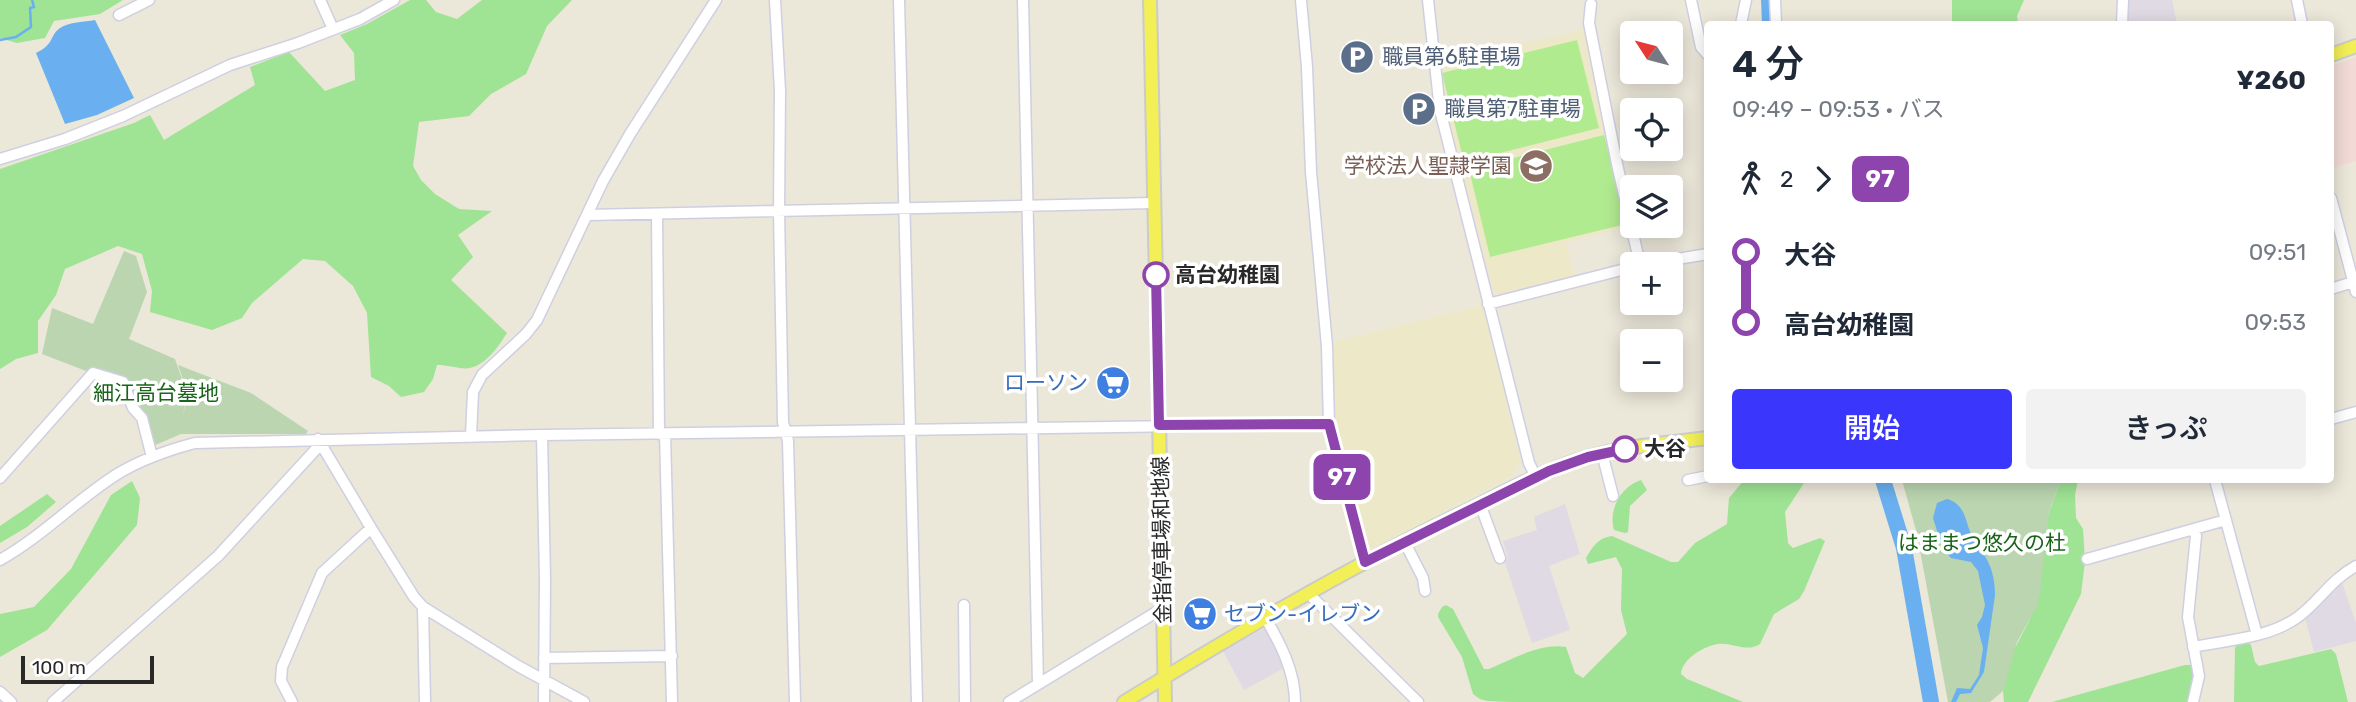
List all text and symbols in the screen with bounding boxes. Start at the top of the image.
north arrow [1620,21,1684,84]
map controls [1620,21,1683,392]
parking icon: 職員第6駐車場 [1338,38,1376,76]
text: 4 分 [1732,41,1804,87]
place label: 職員第6駐車場 [1382,44,1521,69]
text: ¥260 [2237,65,2306,96]
parking icon: 職員第7駐車場 [1400,90,1438,128]
text: 09:49 – 09:53 · バス [1732,95,1945,123]
place label: 職員第7駐車場 [1444,96,1581,121]
button: locate [1620,98,1683,161]
school or university icon: 学校法人聖隷学園 [1517,147,1555,185]
place label: 学校法人聖隷学園 [1344,153,1512,178]
icon: walk [1732,160,1770,198]
icon: forward [1804,160,1842,198]
text: 2 [1780,165,1794,193]
text: 97 [1866,165,1895,193]
button: layers [1620,175,1683,238]
text: 09:51 [2249,238,2306,266]
text: 大谷 [1784,240,1836,271]
button: + [1620,252,1683,315]
marker: 高台幼稚園 [1143,262,1169,288]
place label: 高台幼稚園 [1175,262,1280,287]
text: 09:53 [2244,308,2306,336]
text: 高台幼稚園 [1784,310,1914,341]
button: − [1620,329,1683,392]
supermarket icon: ローソン [1094,364,1132,402]
place label: ローソン [1004,370,1088,395]
park label: 細江高台墓地 [93,380,219,405]
button: 開始 [1732,389,2012,469]
button: きっぷ [2026,389,2306,469]
marker: 大谷 [1612,436,1638,462]
place label: 大谷 [1644,436,1686,461]
line badge: 97 [1310,454,1374,500]
street label: 金指停車場和地線 [1148,456,1175,624]
text: 97 [1327,463,1357,491]
park label: はままつ悠久の杜 [1898,530,2066,555]
supermarket icon: セブン-イレブン [1181,595,1219,633]
place label: セブン-イレブン [1224,601,1381,626]
scale bar [21,653,154,685]
text: 100 m [32,656,86,679]

